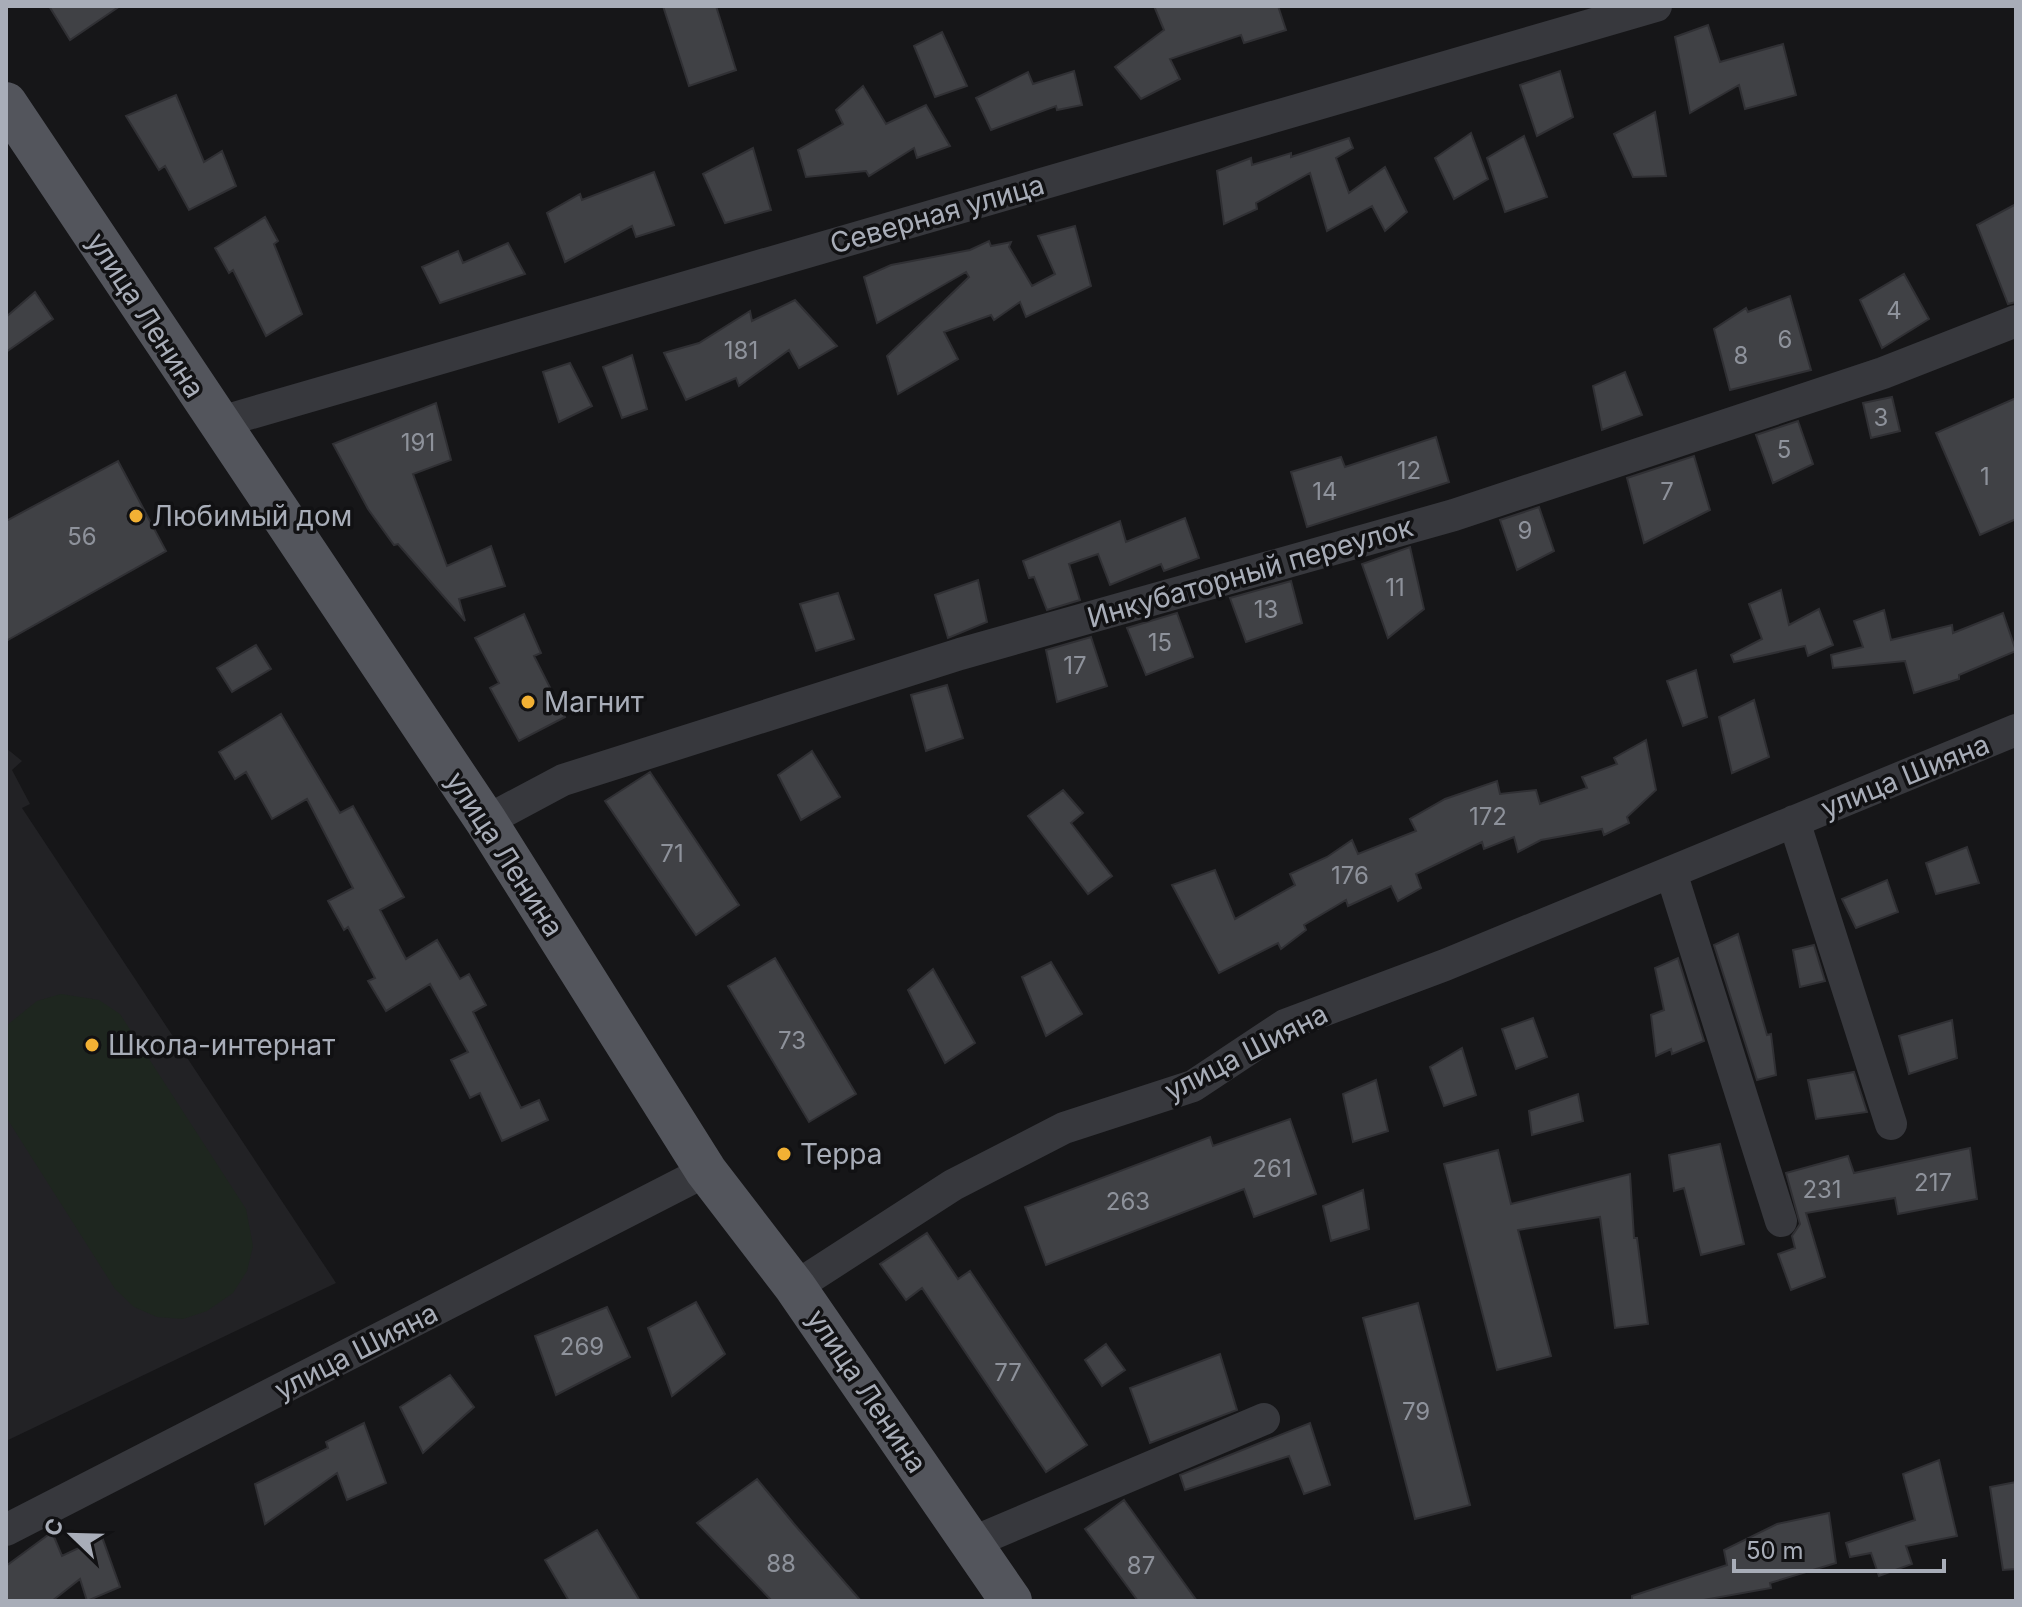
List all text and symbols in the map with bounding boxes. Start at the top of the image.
street label: Северная улица [826,167,1048,261]
street label: улица Ленина [80,226,212,404]
house number: 4 [1886,296,1902,325]
house number: 6 [1778,325,1792,354]
house number: 181 [724,336,758,365]
house number: 8 [1734,341,1748,370]
house number: 3 [1874,403,1888,432]
house number: 191 [401,428,435,457]
house number: 5 [1777,435,1791,464]
house number: 12 [1397,456,1421,485]
house number: 1 [1980,462,1990,491]
house number: 14 [1312,477,1338,506]
house number: 7 [1660,477,1674,506]
place label: Любимый дом [152,499,352,533]
marker: Любимый дом [127,507,145,525]
street label: Инкубаторный переулок [1083,509,1417,635]
house number: 9 [1518,516,1532,545]
house number: 56 [67,522,97,551]
house number: 11 [1385,573,1405,602]
house number: 13 [1254,595,1278,624]
house number: 15 [1148,628,1172,657]
house number: 17 [1063,651,1087,680]
place label: Магнит [544,685,644,719]
marker: Магнит [519,693,537,711]
street label: улица Шияна [1816,727,1994,825]
street label: улица Ленина [439,765,571,943]
house number: 172 [1469,802,1507,831]
house number: 71 [660,839,684,868]
house number: 176 [1331,861,1369,890]
street label: улица Шияна [1159,996,1333,1108]
house number: 73 [778,1026,806,1055]
place label: Школа-интернат [108,1028,335,1062]
marker: Школа-интернат [83,1036,101,1054]
place label: Терра [800,1137,883,1171]
marker: Терра [775,1145,793,1163]
house number: 261 [1252,1154,1292,1183]
house number: 217 [1914,1168,1952,1197]
house number: 231 [1802,1175,1842,1204]
house number: 263 [1106,1187,1150,1216]
street label: улица Шияна [269,1295,443,1407]
street label: улица Ленина [800,1303,934,1479]
house number: 269 [560,1332,604,1361]
house number: 77 [994,1358,1022,1387]
house number: 79 [1402,1397,1430,1426]
north arrow [32,1495,112,1575]
text: С [38,1515,69,1540]
scale bar [1734,1523,1944,1573]
text: 50 m [1746,1536,1804,1565]
house number: 88 [766,1549,796,1578]
house number: 87 [1127,1551,1155,1580]

